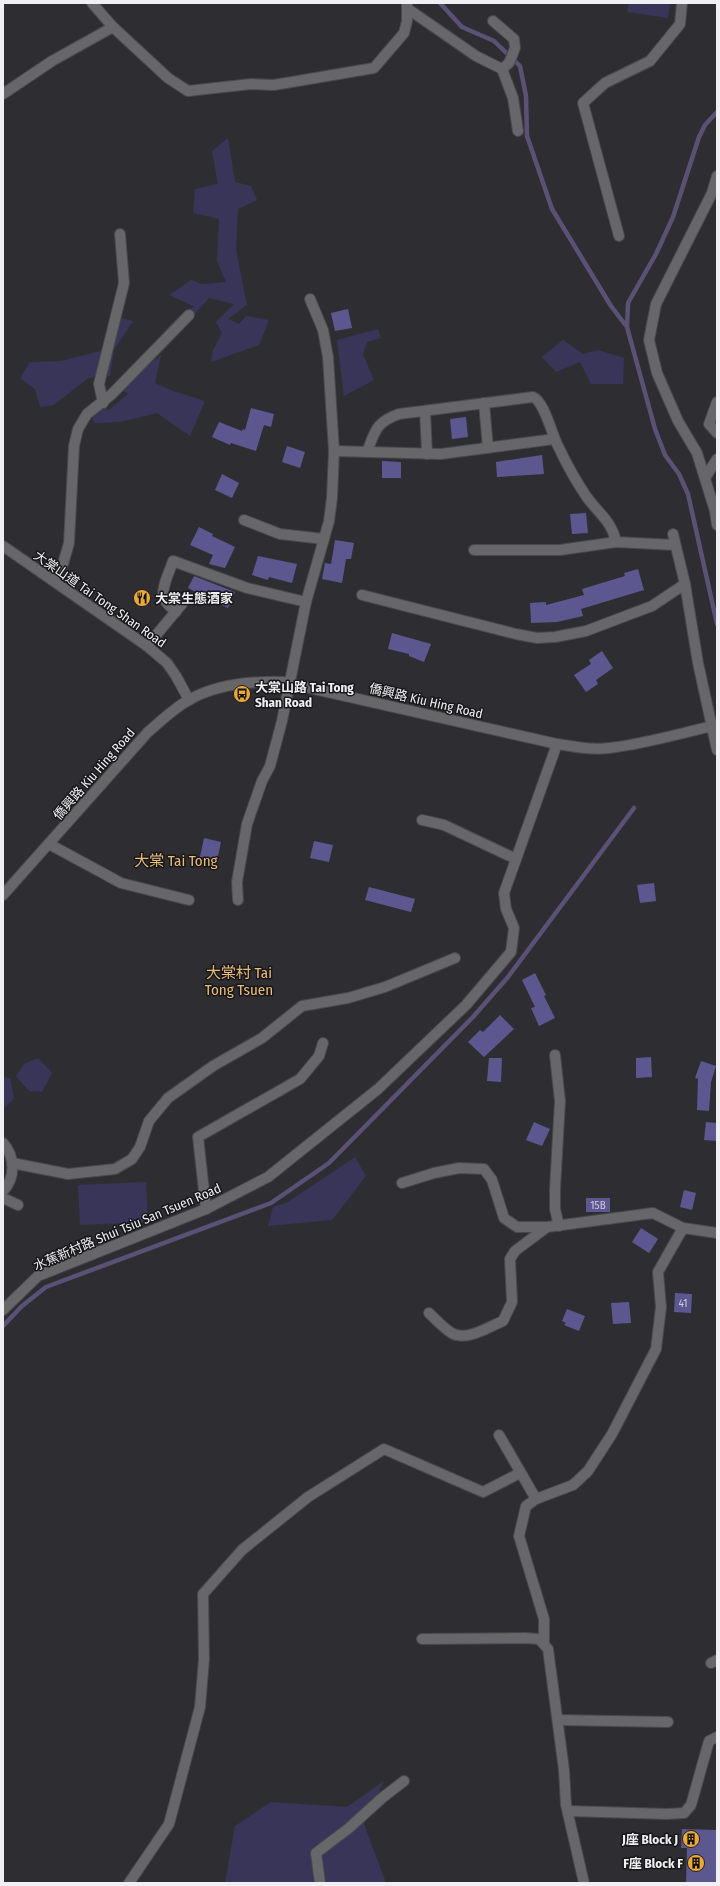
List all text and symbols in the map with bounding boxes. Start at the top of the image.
street label: 大棠山道 Tai Tong Shan Road [31,548,169,650]
restaurant icon: 大棠生態酒家 [132,588,152,608]
place label: 大棠生態酒家 [155,591,233,606]
place label: 大棠山路 Tai Tong Shan Road [255,680,354,710]
street label: 僑興路 Kiu Hing Road [368,681,484,721]
bus stop icon: 大棠山路 Tai Tong Shan Road [232,684,252,704]
street label: 僑興路 Kiu Hing Road [50,725,138,823]
district label: 大棠 Tai Tong [134,852,218,870]
district label: 大棠村 Tai Tong Tsuen [205,964,273,999]
street label: 水蕉新村路 Shui Tsiu San Tsuen Road [31,1181,223,1273]
house number: 15B [590,1199,606,1212]
house number: 41 [678,1297,688,1310]
building icon: J座 Block J [681,1829,701,1849]
place label: J座 Block J [621,1832,678,1847]
building icon: F座 Block F [686,1853,706,1873]
place label: F座 Block F [623,1856,683,1871]

